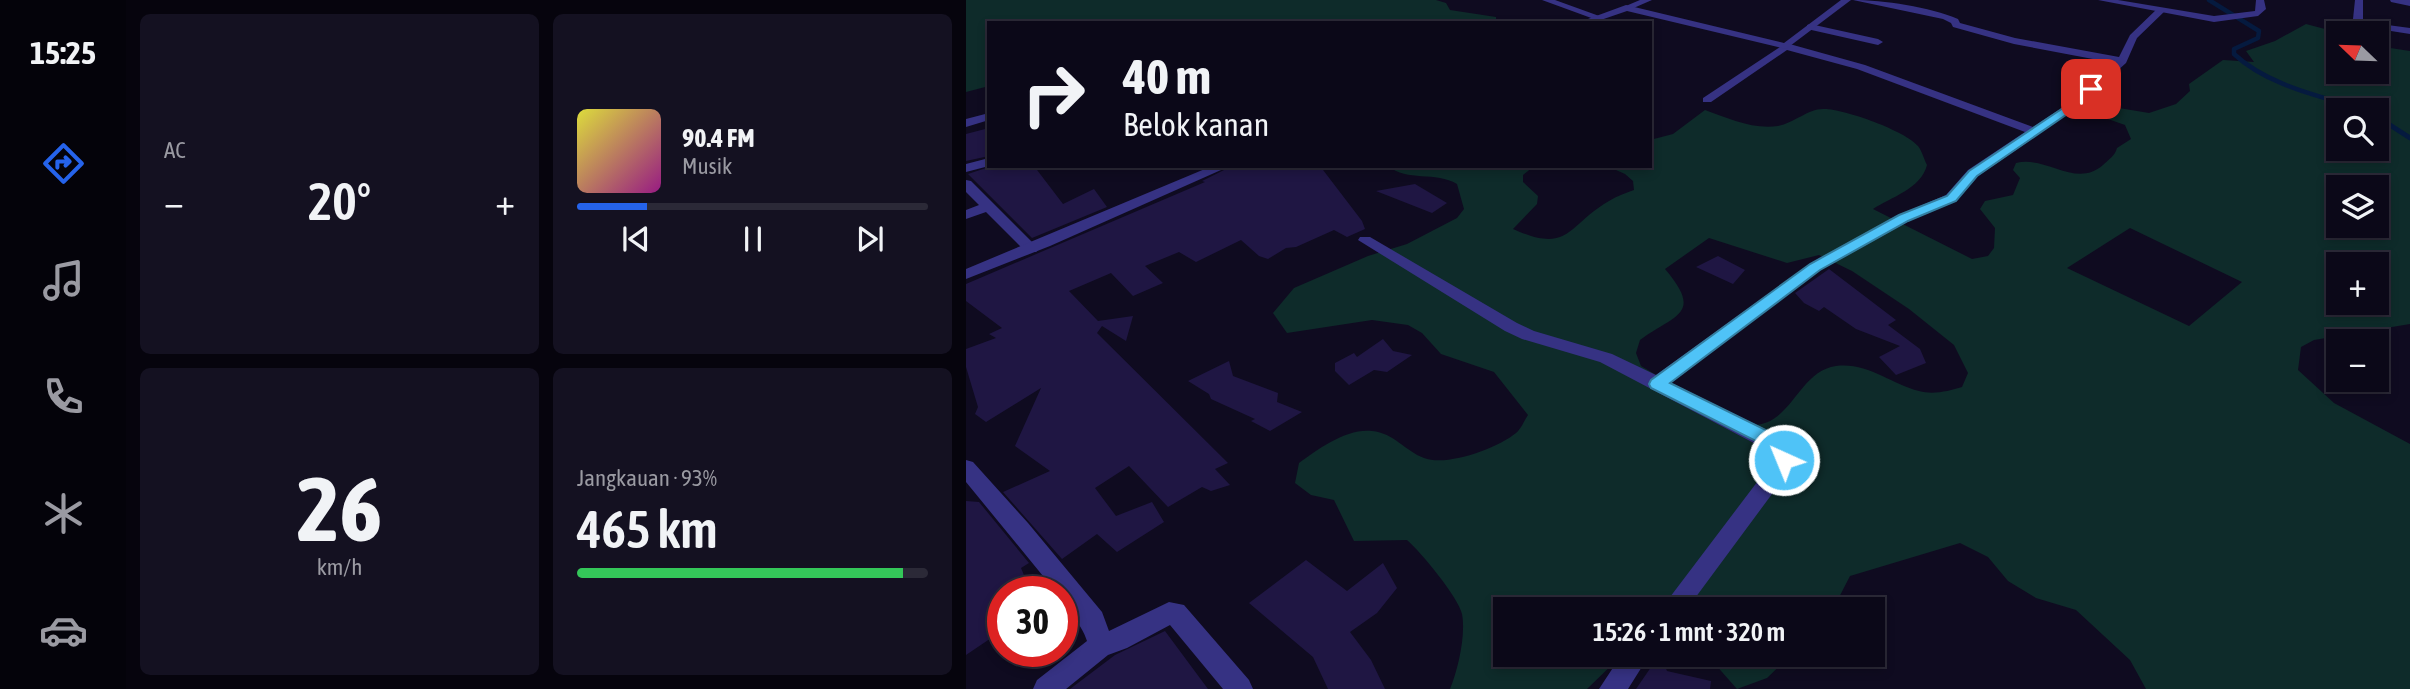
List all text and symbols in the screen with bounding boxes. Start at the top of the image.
north arrow [2326,21,2389,84]
map controls [2326,21,2389,392]
text: 15:25 [30,34,96,71]
text: 40 m [1123,48,1211,104]
icon: right [1008,49,1099,140]
pin [2061,59,2121,119]
icon: arrive [2072,70,2110,108]
button: search [2326,98,2389,161]
text: Belok kanan [1123,106,1269,143]
text: 90.4 FM [682,123,755,153]
text: AC [164,137,186,163]
icon: directions [39,139,88,188]
text: Musik [682,153,732,179]
text: 20° [308,171,371,231]
button: layers [2326,175,2389,238]
text: − [164,180,184,223]
text: + [495,180,515,223]
icon: previous [617,220,655,258]
icon: pause [734,220,772,258]
icon: next [851,220,889,258]
button: + [2326,252,2389,315]
icon: music [39,256,88,305]
button: − [2326,329,2389,392]
icon: phone [39,372,88,421]
position arrow [1747,423,1821,497]
text: 26 [297,456,382,560]
text: Jangkauan · 93% [577,465,717,491]
icon: climate [39,489,88,538]
text: 465 km [577,499,718,559]
text: km/h [317,554,362,580]
speed limit sign: 30 [987,576,1078,667]
icon: car [39,606,88,655]
text: 15:26 · 1 mnt · 320 m [1593,617,1785,647]

